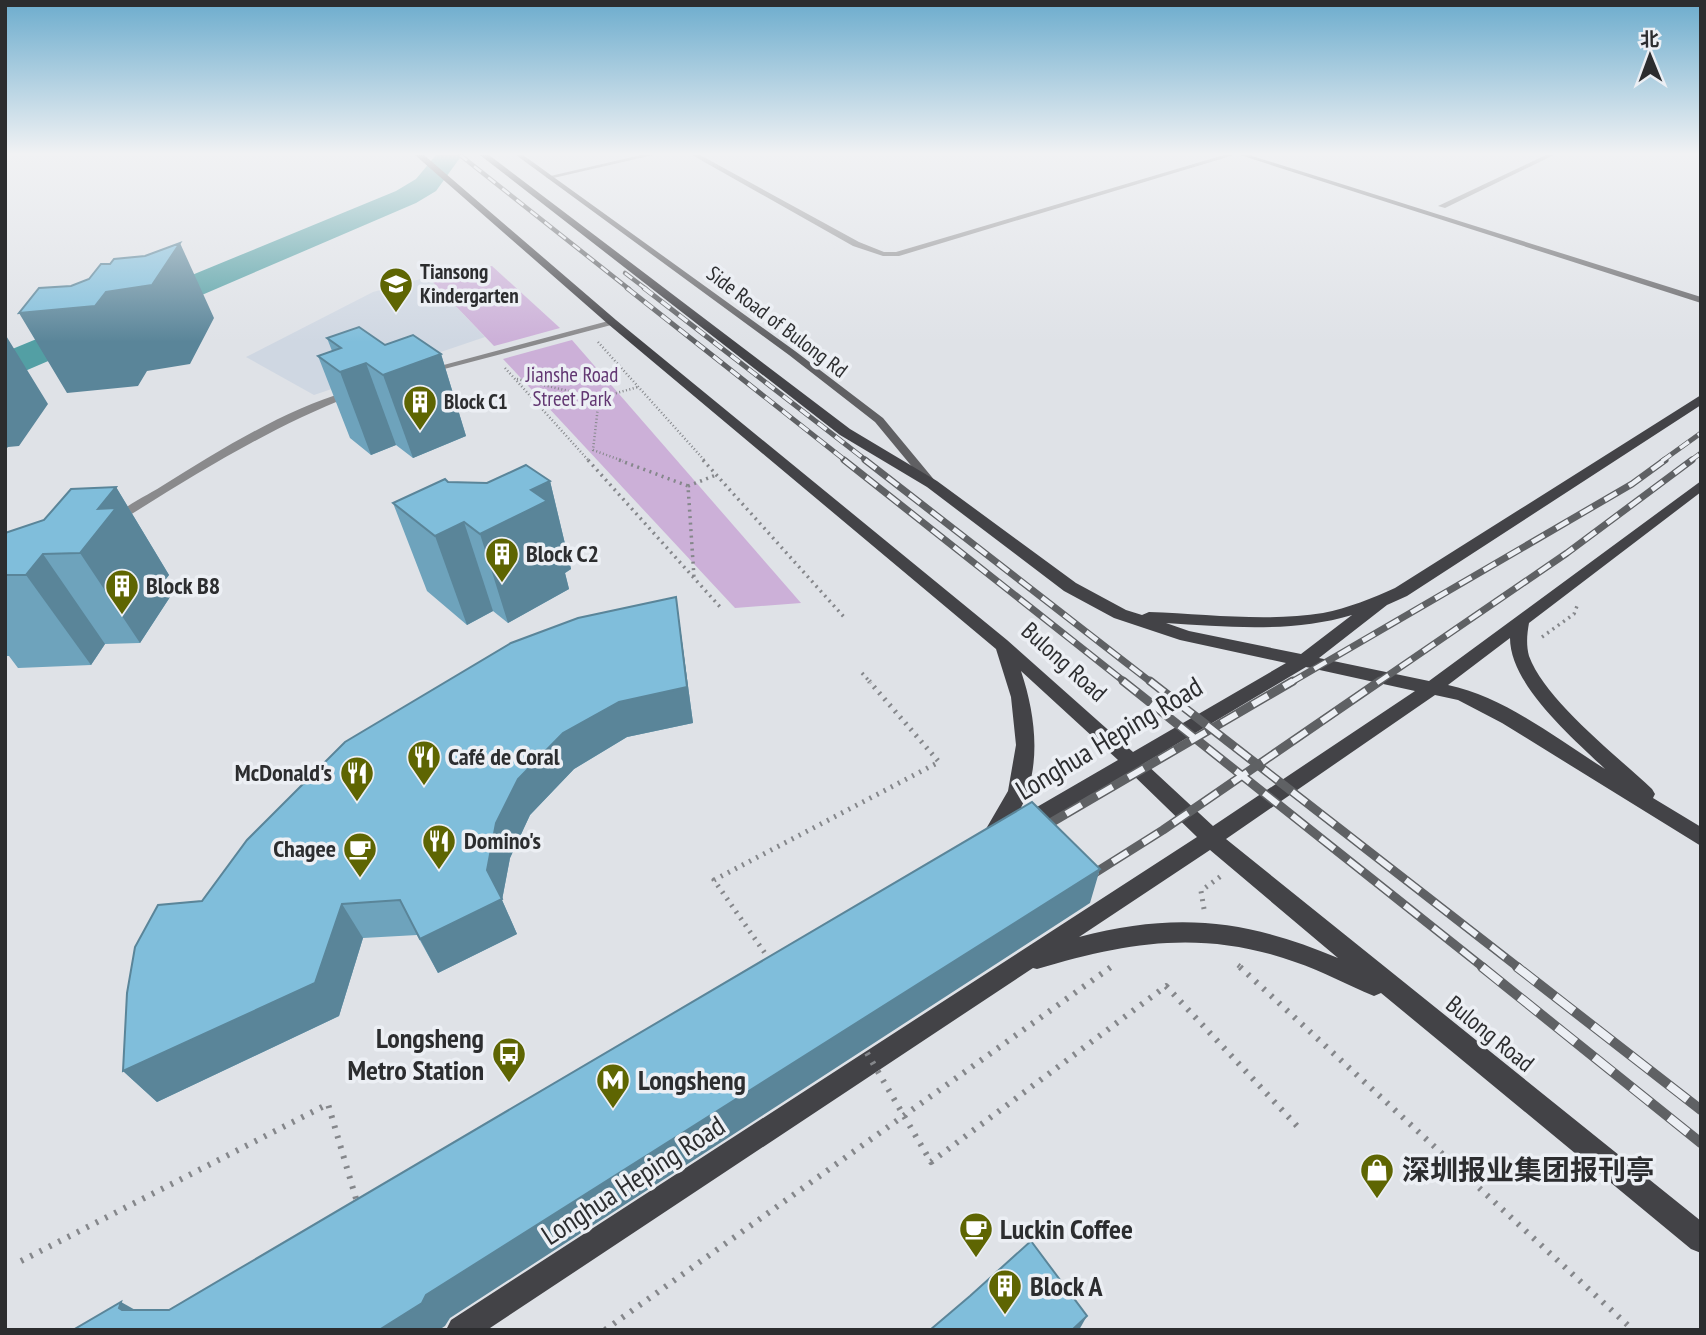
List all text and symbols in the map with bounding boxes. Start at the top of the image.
north arrow [1615,21,1685,91]
text: 北 [1640,27,1659,51]
place label: Tiansong Kindergarten [420,258,519,309]
street label: Side Road of Bulong Rd [701,260,853,383]
school or university icon: Tiansong Kindergarten [377,265,415,314]
park label: Jianshe Road Street Park [525,361,618,412]
building icon: Block C1 [401,383,439,432]
place label: Block C1 [444,388,508,415]
building icon: Block C2 [483,535,521,584]
place label: Block C2 [526,538,599,569]
building icon: Block B8 [103,567,141,616]
place label: Block B8 [146,570,220,601]
street label: Bulong Road [1015,615,1114,708]
street label: Longhua Heping Road [1009,667,1209,808]
restaurant icon: Café de Coral [405,738,443,787]
place label: Café de Coral [448,741,560,772]
restaurant icon: McDonald's [338,754,376,803]
place label: McDonald's [235,757,332,788]
restaurant icon: Domino's [420,822,458,871]
place label: Domino's [464,825,541,856]
cafe icon: Chagee [341,830,379,879]
place label: Chagee [273,833,336,864]
street label: Bulong Road [1440,989,1541,1079]
place label: Longsheng Metro Station [347,1019,484,1088]
bus stop icon: Longsheng Metro Station [490,1035,528,1084]
metro station icon: Longsheng [594,1061,632,1110]
place label: Longsheng [638,1061,746,1098]
street label: Longhua Heping Road [534,1106,731,1253]
shop icon: 深圳报业集团报刊亭 [1358,1151,1396,1200]
place label: 深圳报业集团报刊亭 [1402,1151,1654,1188]
cafe icon: Luckin Coffee [957,1210,995,1259]
place label: Luckin Coffee [1000,1210,1133,1247]
building icon: Block A [986,1267,1024,1316]
place label: Block A [1030,1267,1103,1304]

